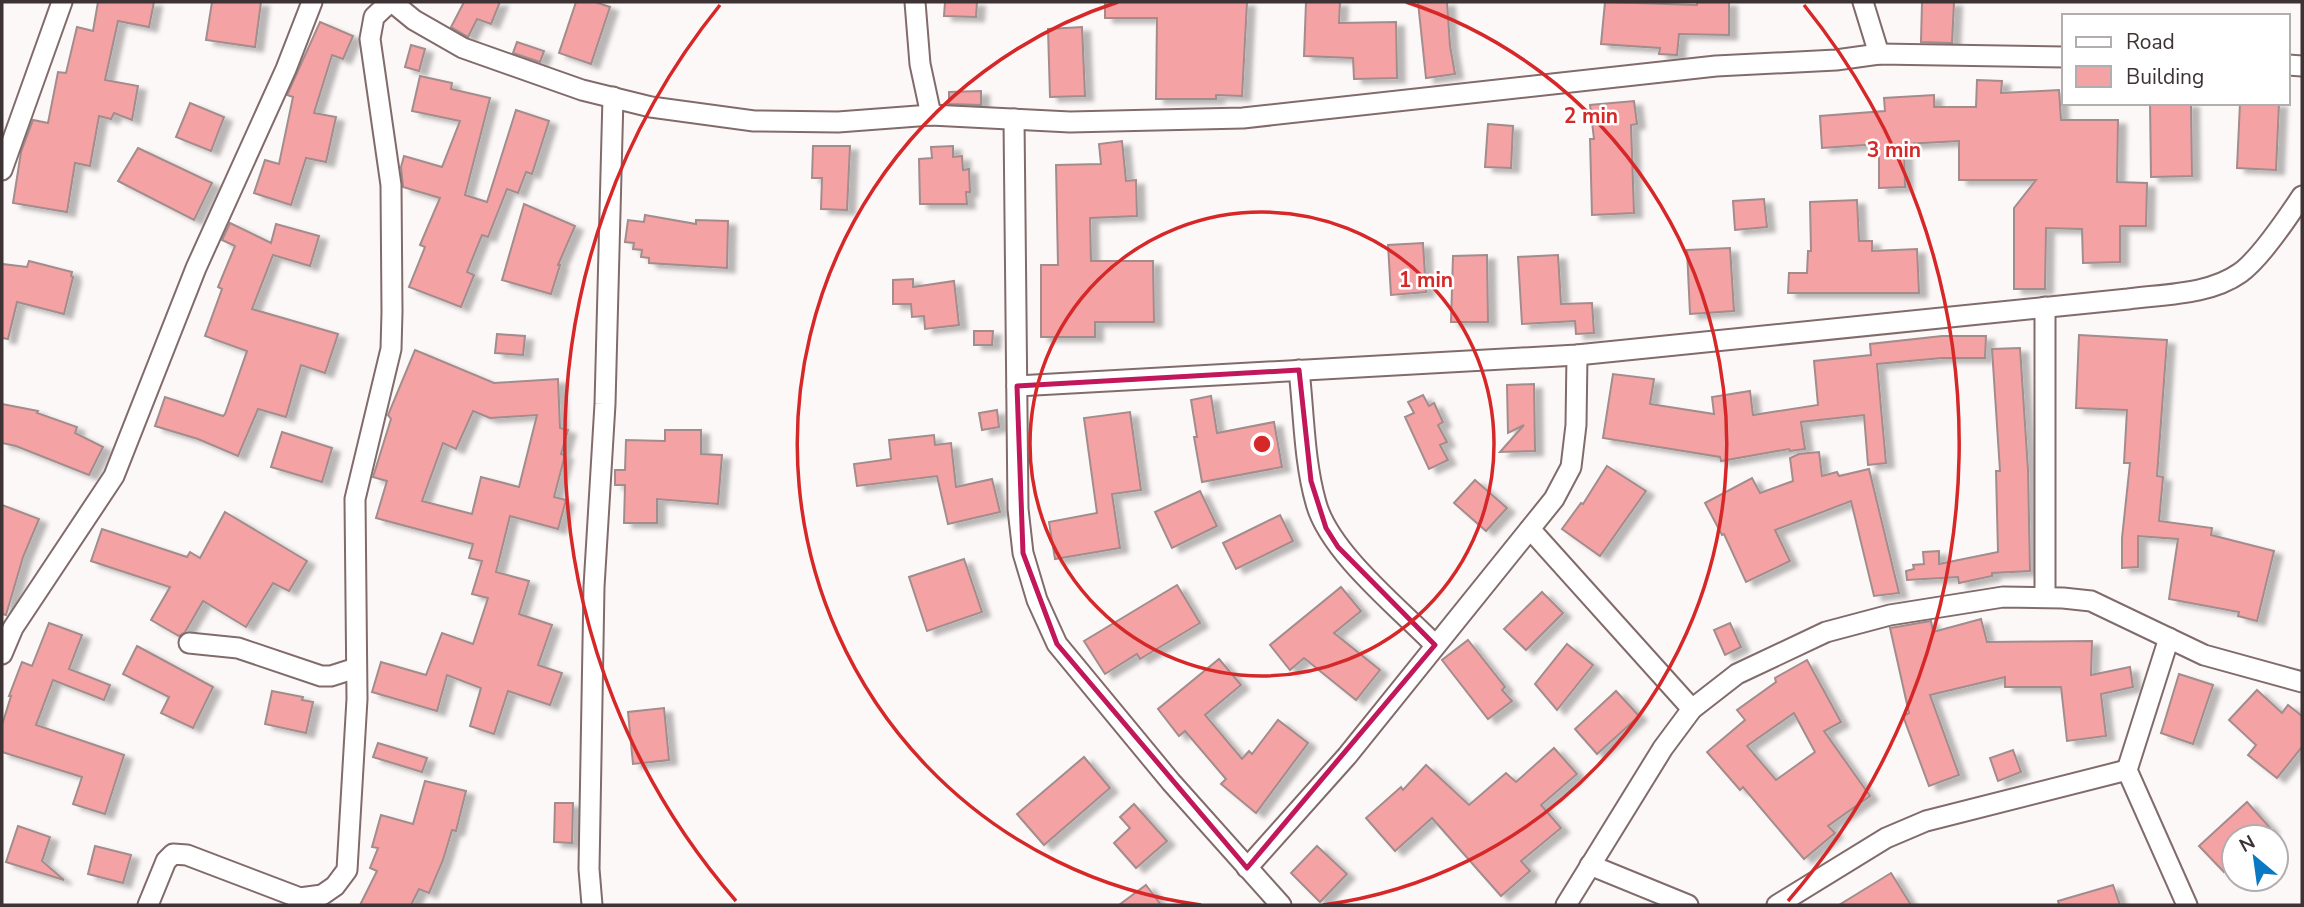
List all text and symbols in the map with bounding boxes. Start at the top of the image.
legend [2062,14,2290,105]
text: Road [2126,28,2175,56]
text: Building [2126,63,2204,91]
text: 2 min [1564,102,1618,130]
text: 3 min [1867,136,1921,164]
text: 1 min [1399,266,1453,294]
centre of rings [1250,432,1274,456]
north arrow [2220,823,2290,893]
text: N [2235,829,2260,859]

